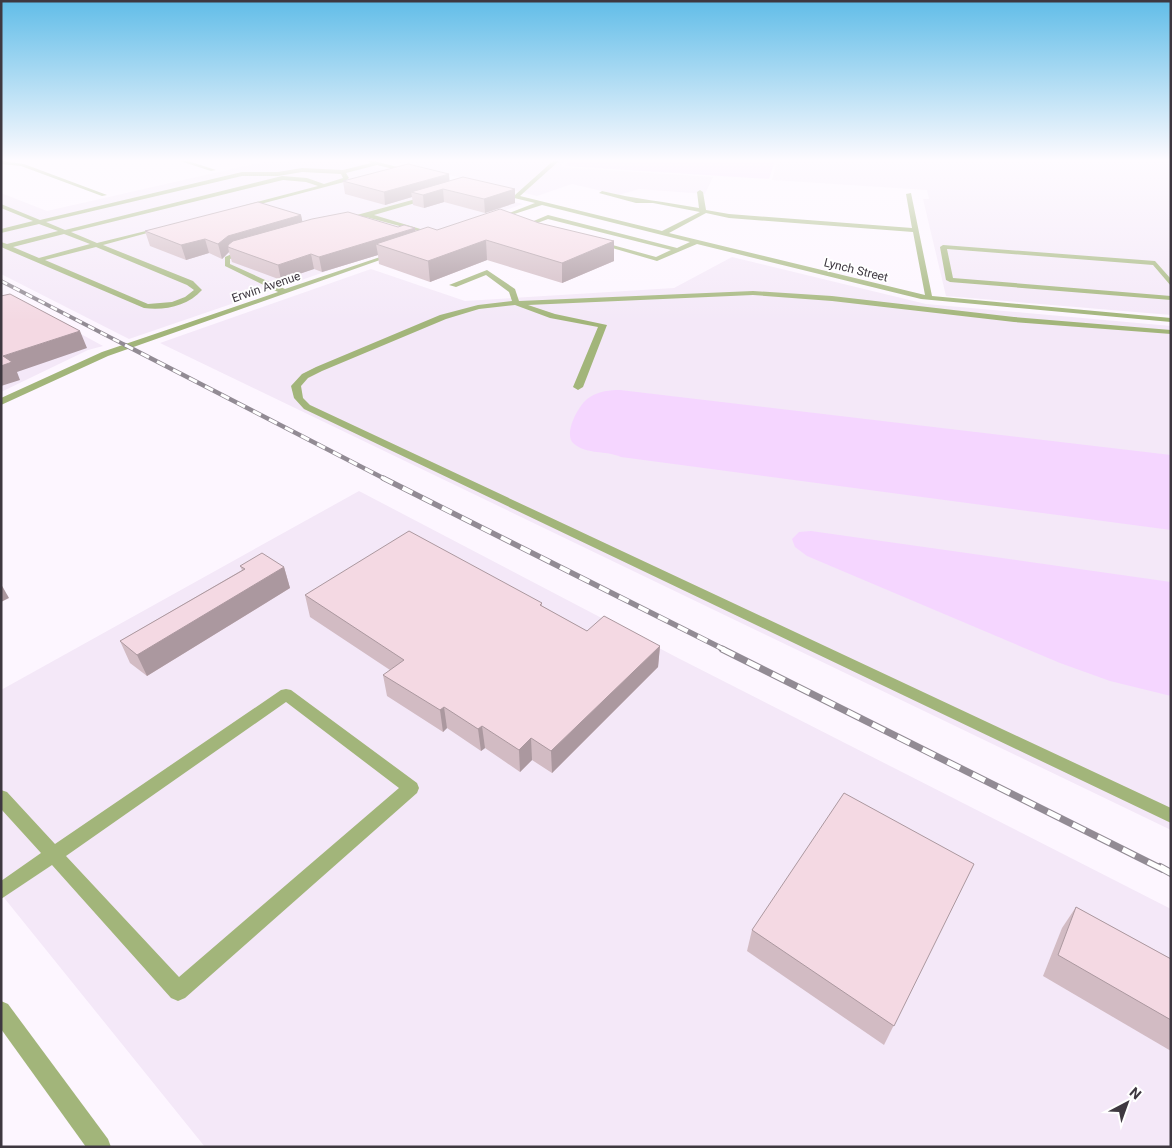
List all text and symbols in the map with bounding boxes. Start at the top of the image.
street label: Lynch Street [823,255,890,285]
street label: Erwin Avenue [230,269,302,305]
north arrow [1102,1078,1152,1128]
text: N [1127,1084,1145,1102]

